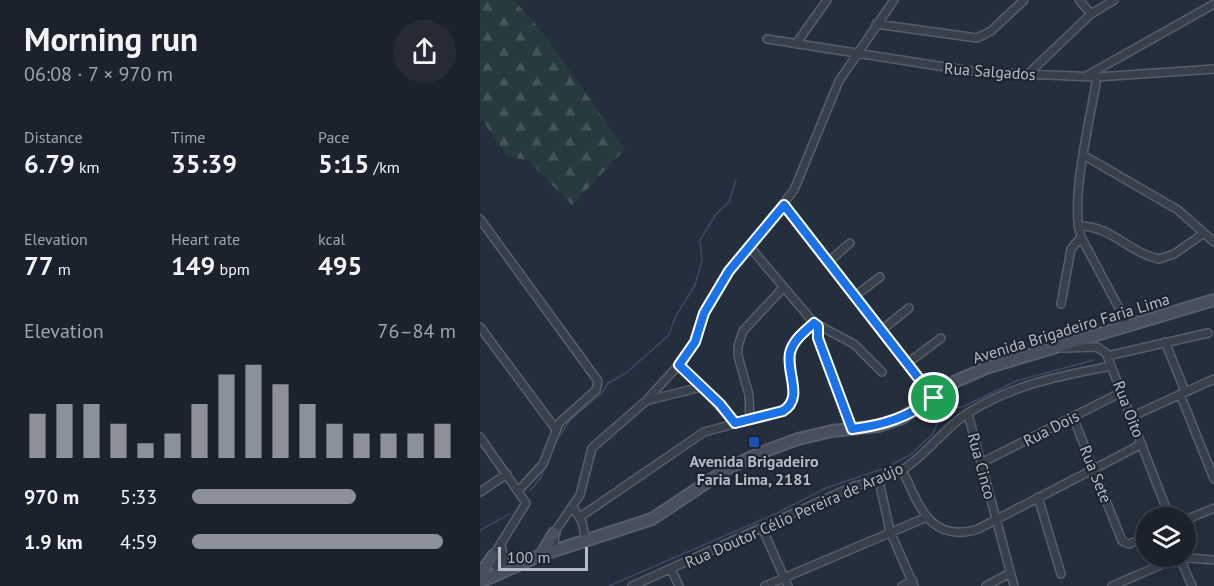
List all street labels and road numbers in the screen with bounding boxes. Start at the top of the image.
street label: Rua Salgados [944,58,1037,84]
street label: Avenida Brigadeiro Faria Lima [970,288,1172,368]
street label: Rua Oito [1109,378,1149,440]
street label: Rua Dois [1020,405,1083,451]
street label: Rua Cinco [964,431,1000,501]
street label: Rua Sete [1075,442,1117,506]
street label: Rua Doutor Célio Pereira de Araújo [682,458,906,572]

